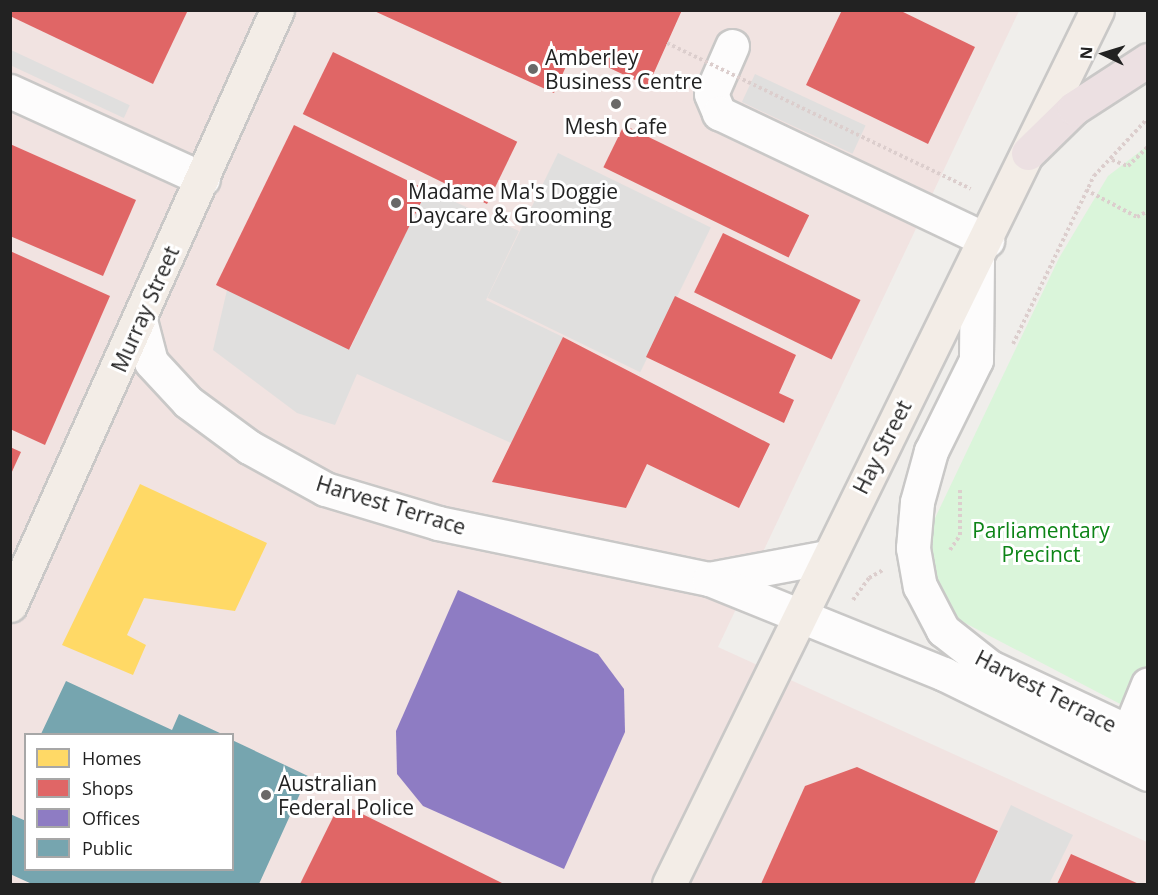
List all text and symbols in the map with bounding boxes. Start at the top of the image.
north arrow [1074,24,1134,84]
place label: Amberley Business Centre [545,44,703,94]
text: N [1075,45,1097,60]
marker: Amberley Business Centre [526,62,540,76]
marker: Mesh Cafe [609,97,623,111]
place label: Mesh Cafe [565,113,667,139]
place label: Madame Ma's Doggie Daycare & Grooming [408,178,618,228]
marker: Madame Ma's Doggie Daycare & Grooming [389,196,403,210]
street label: Murray Street [106,242,184,376]
street label: Hay Street [848,396,916,498]
street label: Harvest Terrace [313,470,469,540]
park label: Parliamentary Precinct [972,517,1110,567]
street label: Harvest Terrace [971,645,1121,737]
legend [24,733,234,871]
text: Homes [82,746,141,770]
place label: Australian Federal Police [278,770,414,820]
text: Shops [82,776,133,800]
marker: Australian Federal Police [259,788,273,802]
text: Offices [82,806,140,830]
text: Public [82,836,133,860]

